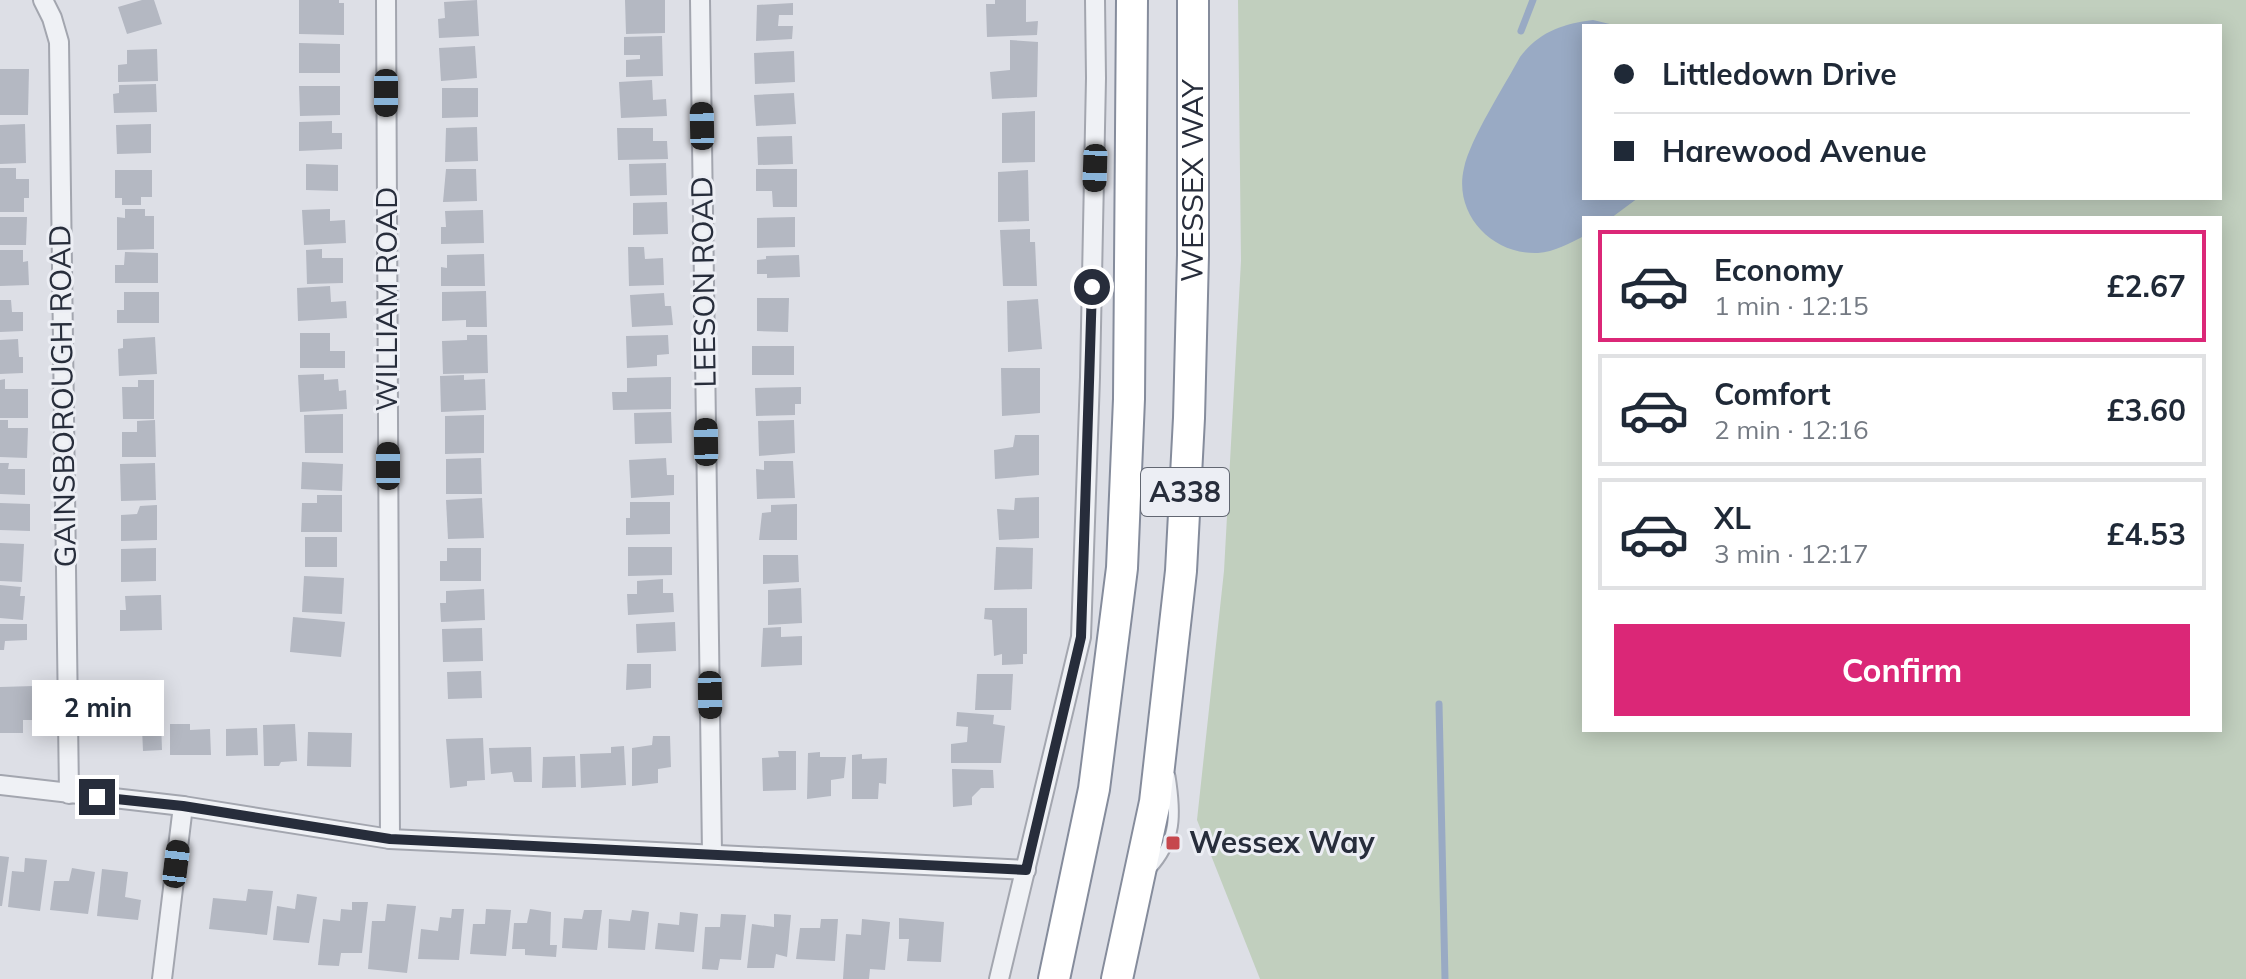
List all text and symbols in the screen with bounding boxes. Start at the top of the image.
text: Littledown Drive [1662,55,1897,93]
car [374,69,398,117]
street label: WESSEX WAY [1172,78,1211,283]
car [690,102,714,150]
text: Harewood Avenue [1662,132,1927,170]
car [1082,144,1108,192]
street label: LEESON ROAD [682,176,724,388]
street label: WILLIAM ROAD [367,186,405,412]
street label: GAINSBOROUGH ROAD [40,224,84,568]
icon: car [1618,250,1690,322]
text: Economy [1714,251,1843,289]
text: £2.67 [2107,267,2186,305]
route start [1074,269,1110,305]
text: 1 min · 12:15 [1714,289,1869,322]
icon: car [1618,374,1690,446]
text: Comfort [1714,375,1831,413]
text: £3.60 [2107,391,2186,429]
text: 2 min · 12:16 [1714,413,1869,446]
car [694,418,718,466]
car [376,442,400,490]
road number: A338 [1141,468,1229,516]
icon: car [1618,498,1690,570]
text: XL [1714,499,1751,537]
text: £4.53 [2107,515,2186,553]
text: 3 min · 12:17 [1714,537,1869,570]
button: Confirm [1614,624,2190,716]
car [698,671,722,719]
callout: 2 min [31,681,163,737]
text: 2 min [64,691,132,724]
route end [79,779,115,815]
place label: Wessex Way [1189,823,1376,861]
marker: Wessex Way [1164,834,1182,852]
car [161,839,191,889]

